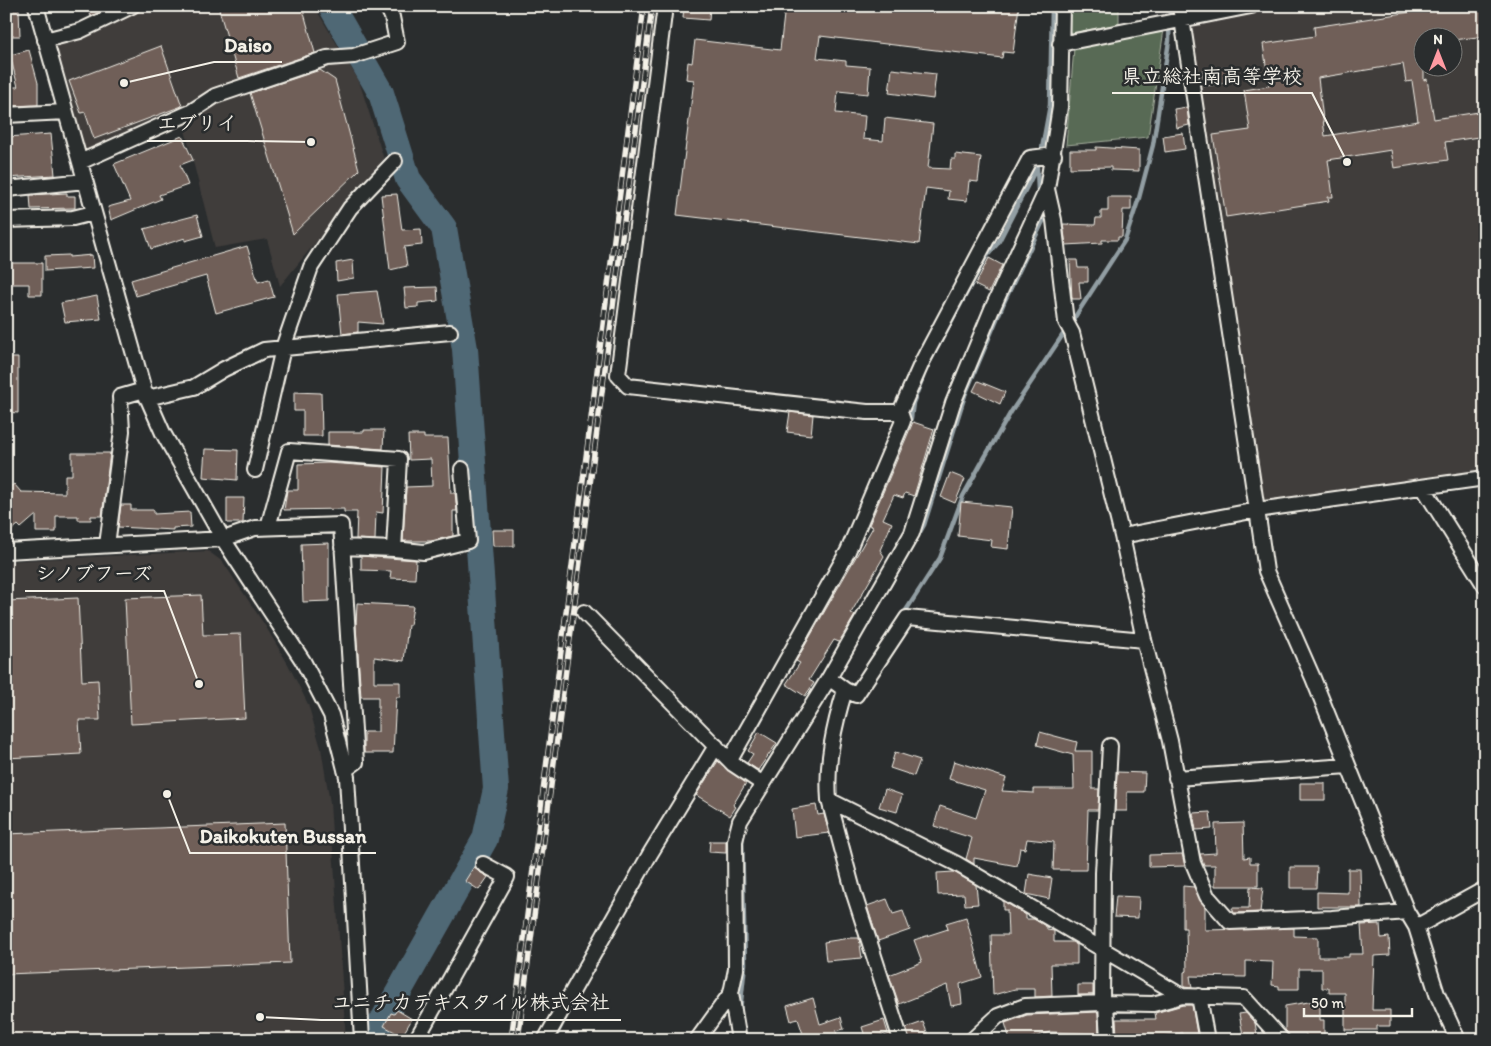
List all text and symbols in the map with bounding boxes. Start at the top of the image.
callout: Daiso [214,27,282,62]
north arrow [1414,28,1464,78]
text: N [1433,31,1443,48]
text: Daiso [224,33,272,57]
callout: 県立総社南高等学校 [1112,58,1312,93]
text: 県立総社南高等学校 [1122,64,1302,88]
callout: エブリイ [147,106,247,141]
text: エブリイ [157,111,237,135]
callout: シノブフーズ [25,556,164,591]
text: シノブフーズ [36,561,152,585]
callout: Daikokuten Bussan [190,818,376,853]
text: Daikokuten Bussan [199,824,367,848]
callout: ユニチカテキスタイル株式会社 [321,985,621,1020]
scale bar [1304,986,1411,1018]
text: ユニチカテキスタイル株式会社 [332,990,610,1014]
text: 50 m [1311,994,1344,1012]

